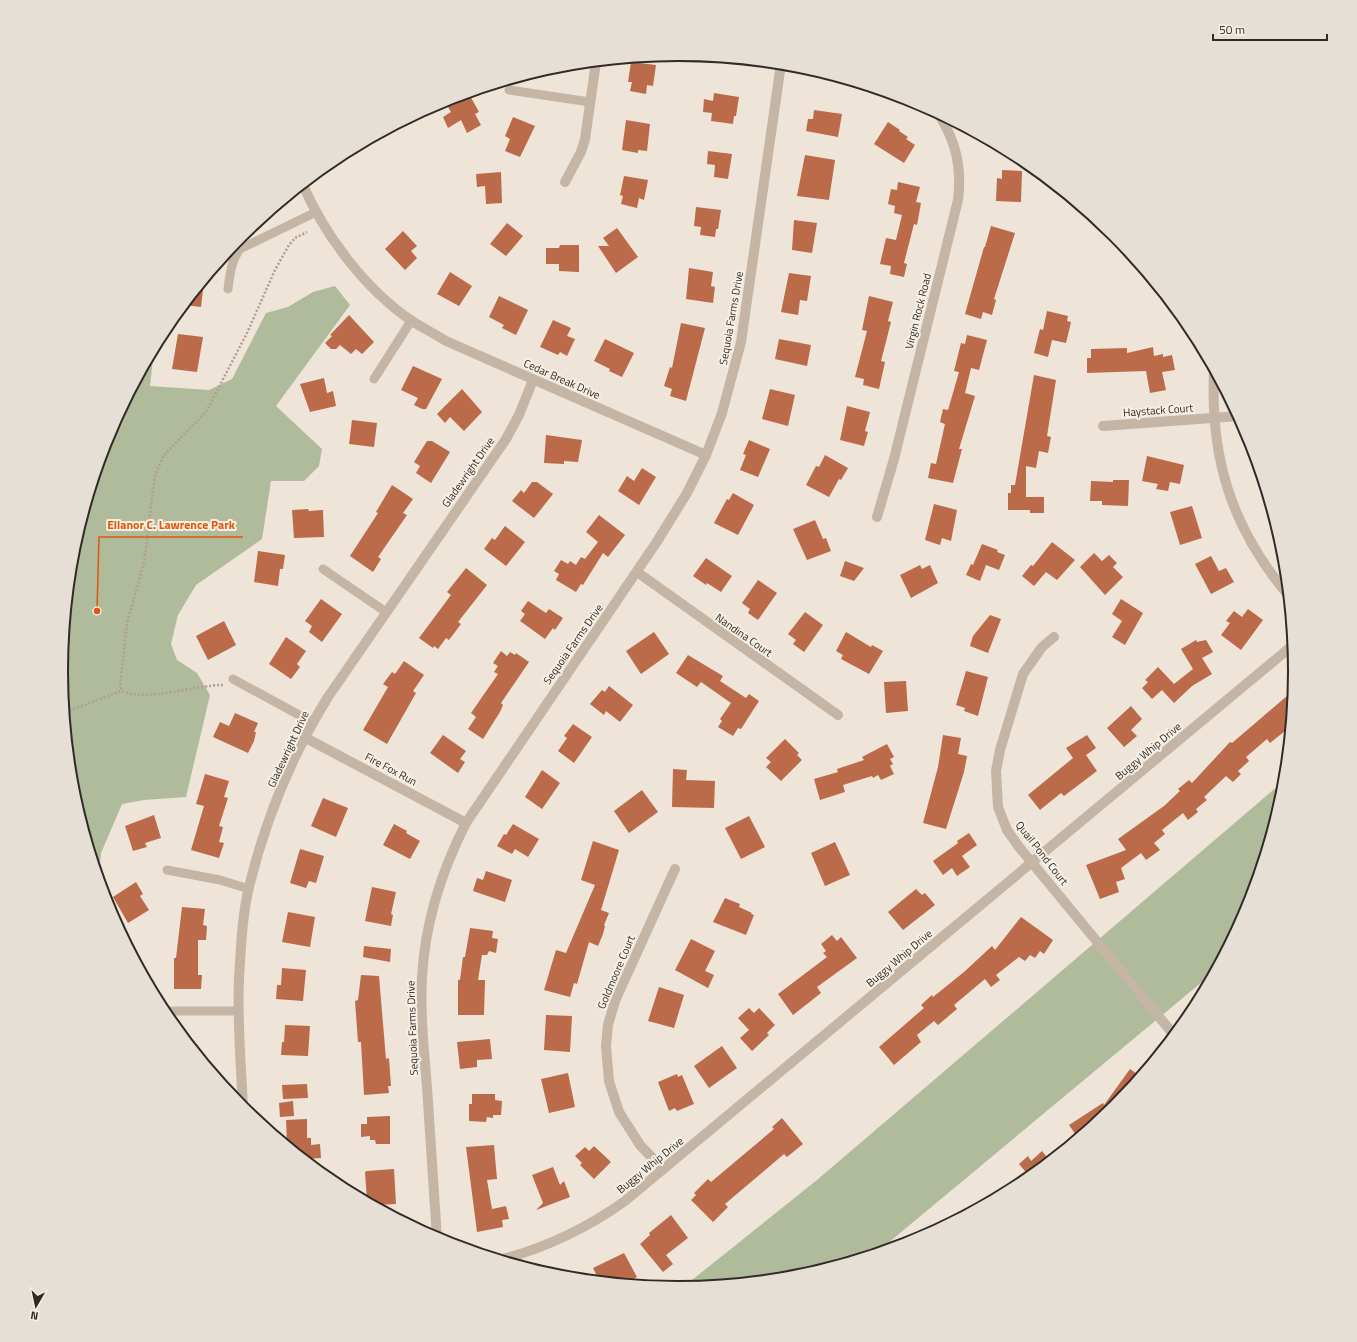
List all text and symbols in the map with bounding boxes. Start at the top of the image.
scale bar [1213,16,1327,42]
text: 50 m [1219,20,1245,39]
street label: Sequoia Farms Drive [715,269,747,366]
street label: Virgin Rock Road [901,271,935,351]
street label: Cedar Break Drive [521,355,603,403]
street label: Haystack Court [1122,400,1194,420]
street label: Gladewright Drive [438,433,498,510]
callout: Ellanor C. Lawrence Park [99,513,243,537]
text: Ellanor C. Lawrence Park [107,515,236,534]
street label: Sequoia Farms Drive [539,600,607,687]
street label: Nandina Court [712,609,776,661]
street label: Gladewright Drive [263,708,313,790]
street label: Buggy Whip Drive [1111,718,1185,783]
street label: Fire Fox Run [362,749,420,789]
street label: Quail Pond Court [1012,817,1072,889]
street label: Buggy Whip Drive [862,925,936,990]
street label: Goldmoore Court [593,933,639,1011]
street label: Sequoia Farms Drive [402,980,422,1076]
street label: Buggy Whip Drive [613,1133,687,1197]
north arrow [16,1286,56,1326]
text: N [29,1307,39,1324]

